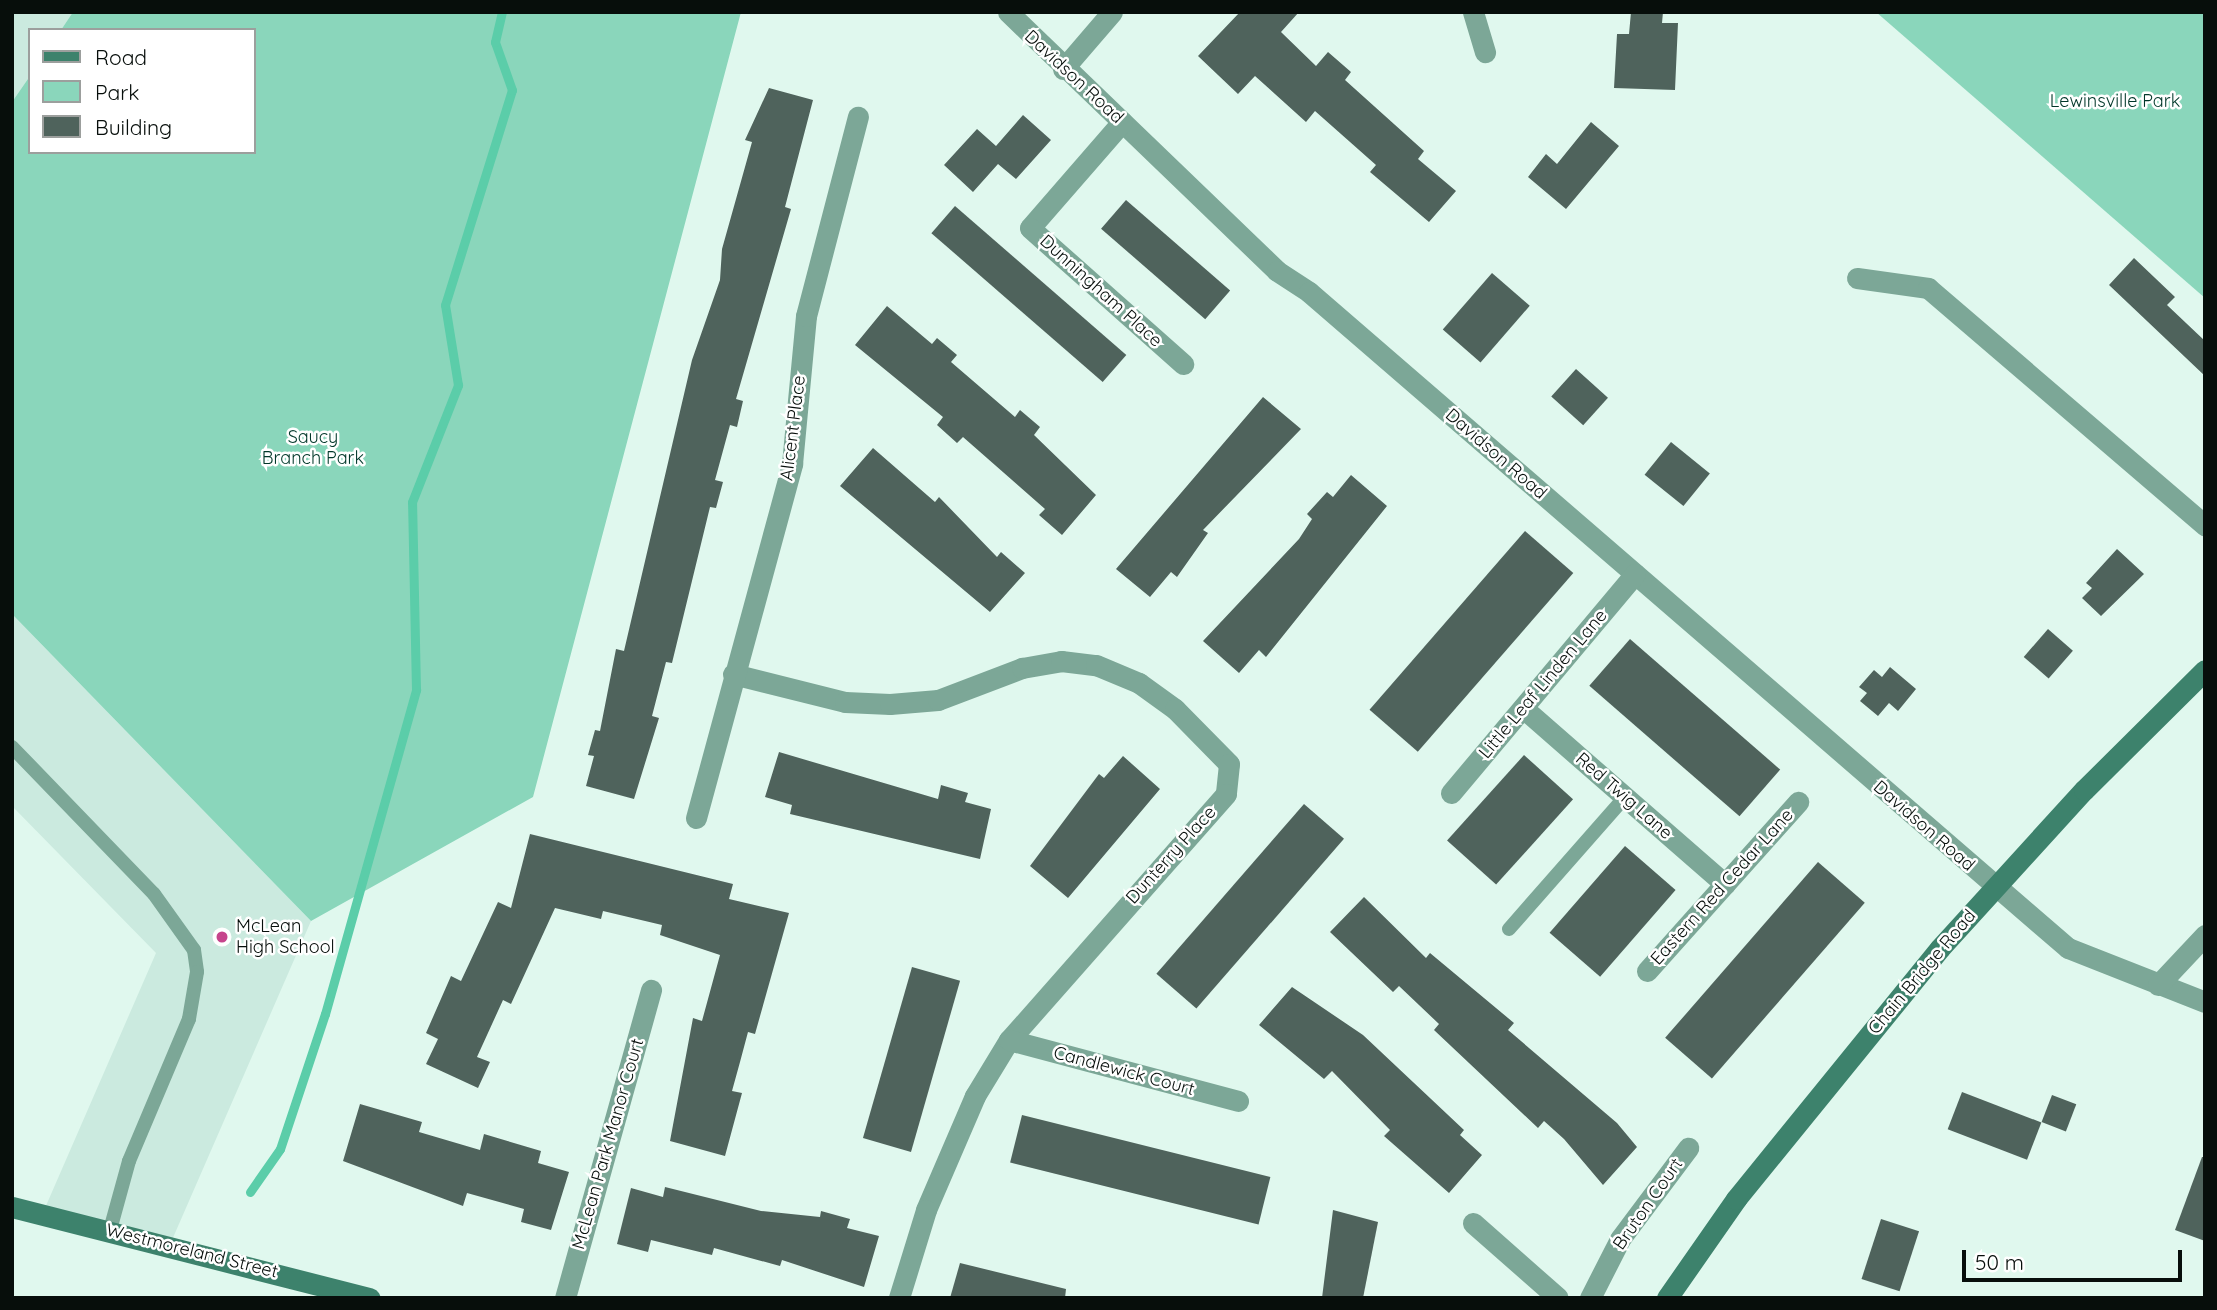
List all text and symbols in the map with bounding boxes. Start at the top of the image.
street label: Davidson Road [1020,26,1128,128]
legend [28,28,256,154]
text: Road [95,44,147,70]
text: Park [95,79,139,105]
park label: Lewinsville Park [2050,90,2180,112]
text: Building [95,114,172,140]
street label: Dunningham Place [1035,230,1167,352]
street label: Alicent Place [776,374,810,482]
street label: Davidson Road [1441,404,1551,504]
park label: Saucy Branch Park [262,427,364,470]
street label: Little Leaf Linden Lane [1474,605,1612,763]
street label: Red Twig Lane [1571,748,1677,844]
street label: Davidson Road [1869,776,1979,876]
street label: Dunterry Place [1121,802,1221,908]
street label: Eastern Red Cedar Lane [1646,804,1798,970]
street label: Chain Bridge Road [1864,905,1980,1039]
place label: McLean High School [236,916,335,958]
marker: McLean High School [214,929,230,945]
street label: McLean Park Manor Court [568,1036,648,1252]
street label: Candlewick Court [1051,1042,1197,1100]
street label: Bruton Court [1608,1154,1688,1254]
street label: Westmoreland Street [104,1219,280,1283]
scale bar [1965,1236,2186,1280]
text: 50 m [1975,1249,2024,1275]

